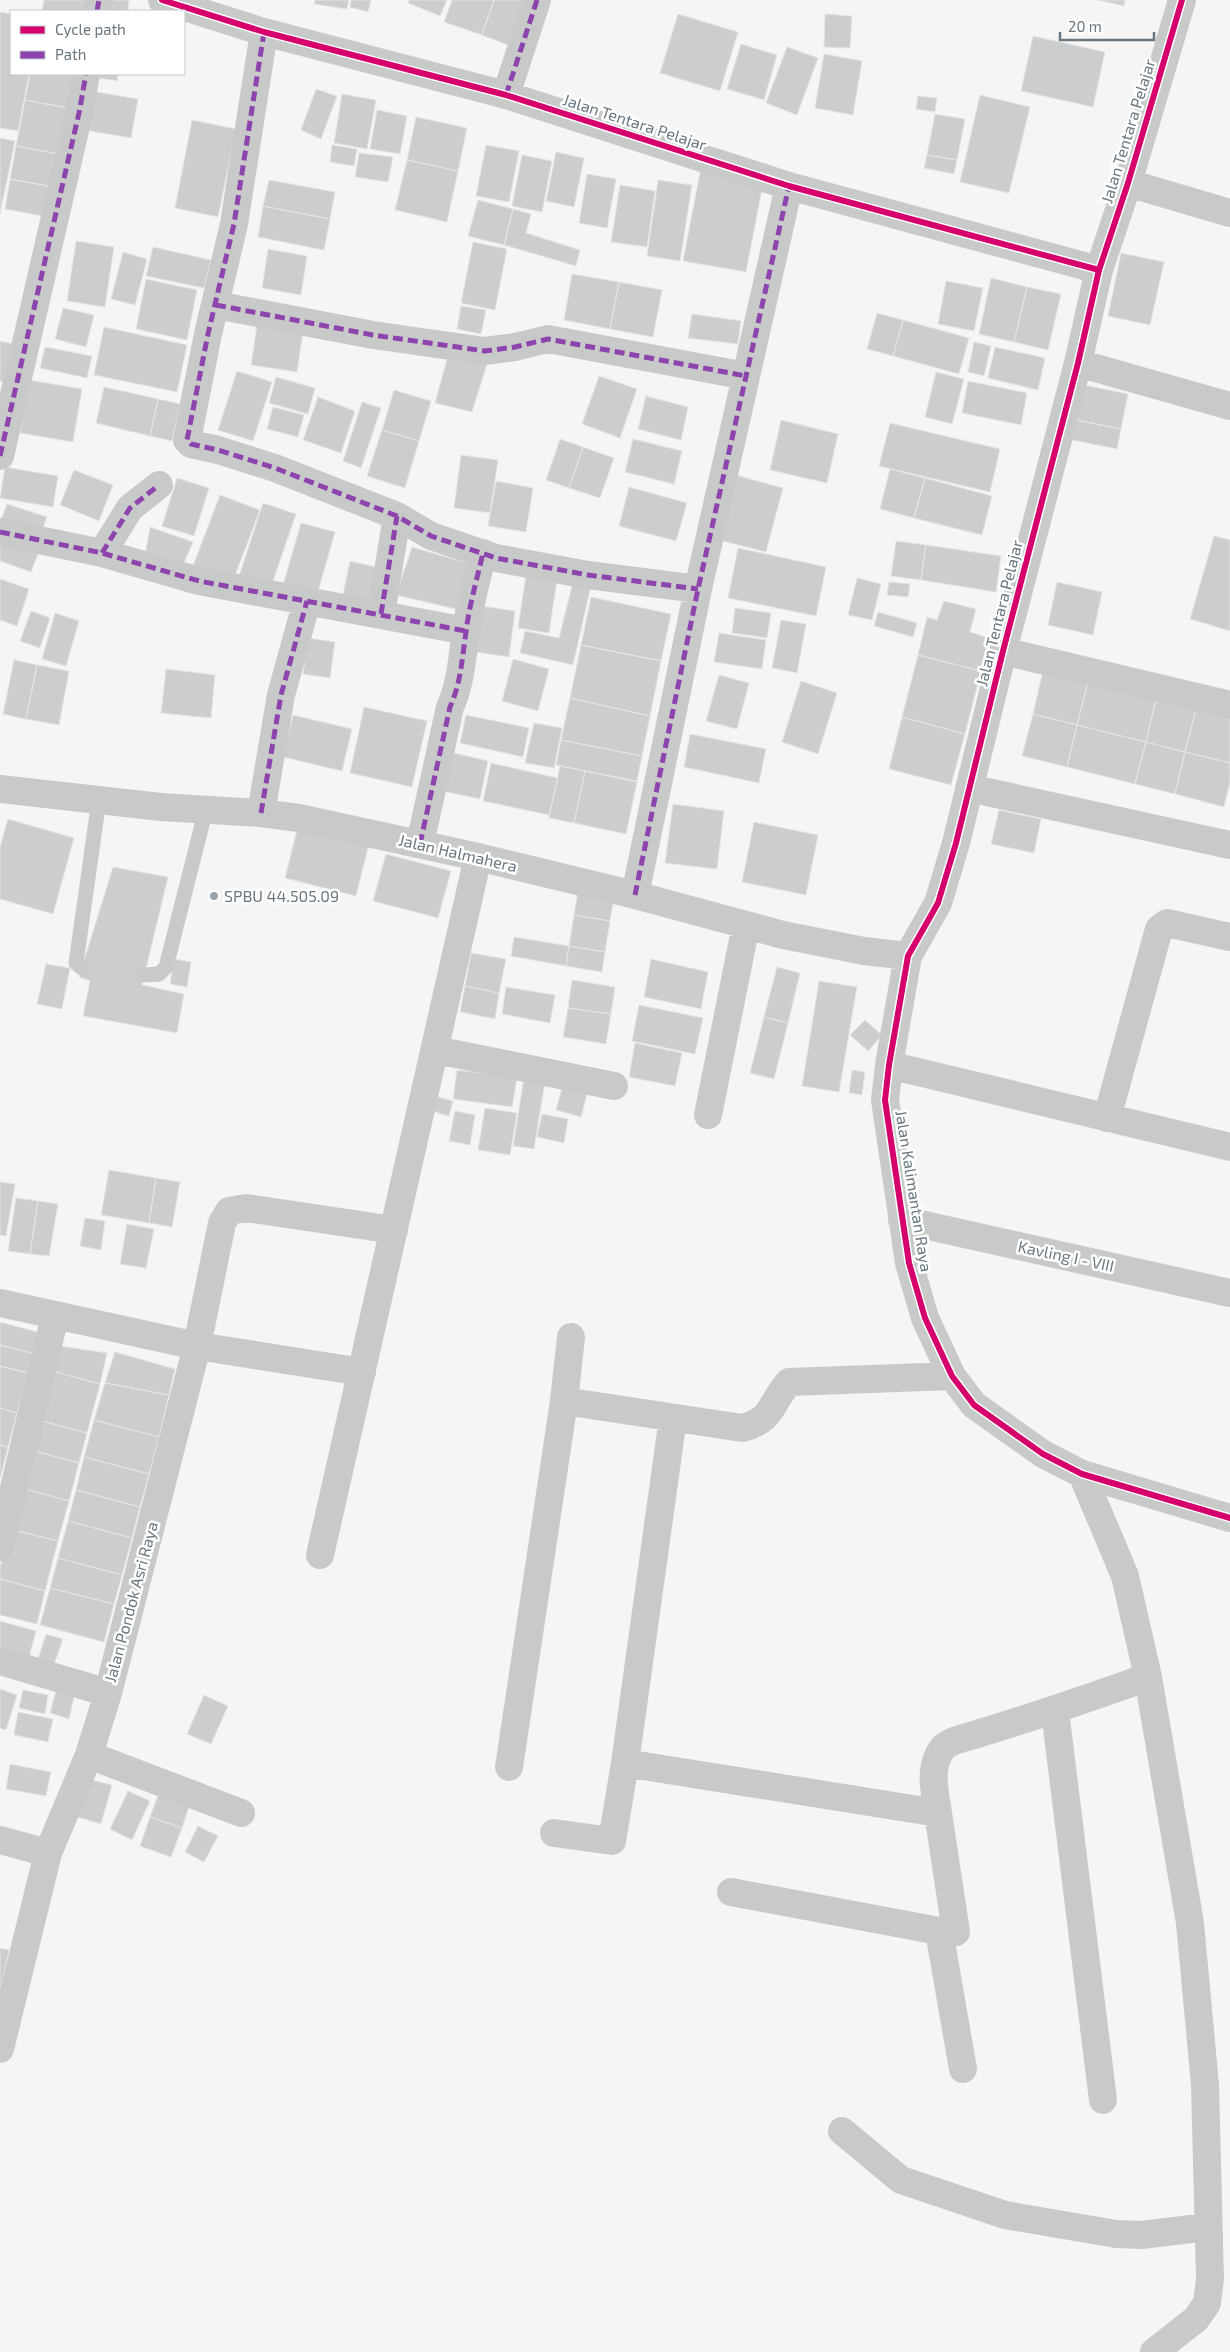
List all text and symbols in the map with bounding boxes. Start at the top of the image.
legend [10,10,185,75]
scale bar [1060,10,1154,42]
text: 20 m [1068,17,1102,35]
text: Cycle path [55,20,126,38]
text: Path [55,45,86,63]
street label: Jalan Tentara Pelajar [1097,56,1160,206]
street label: Jalan Tentara Pelajar [561,89,710,155]
street label: Jalan Tentara Pelajar [971,537,1027,688]
street label: Jalan Halmahera [397,830,519,875]
place label: SPBU 44.505.09 [224,886,339,905]
marker: SPBU 44.505.09 [208,890,220,902]
street label: Jalan Kalimantan Raya [892,1109,937,1273]
street label: Kavling I - VIII [1016,1236,1116,1275]
street label: Jalan Pondok Asri Raya [100,1519,161,1684]

